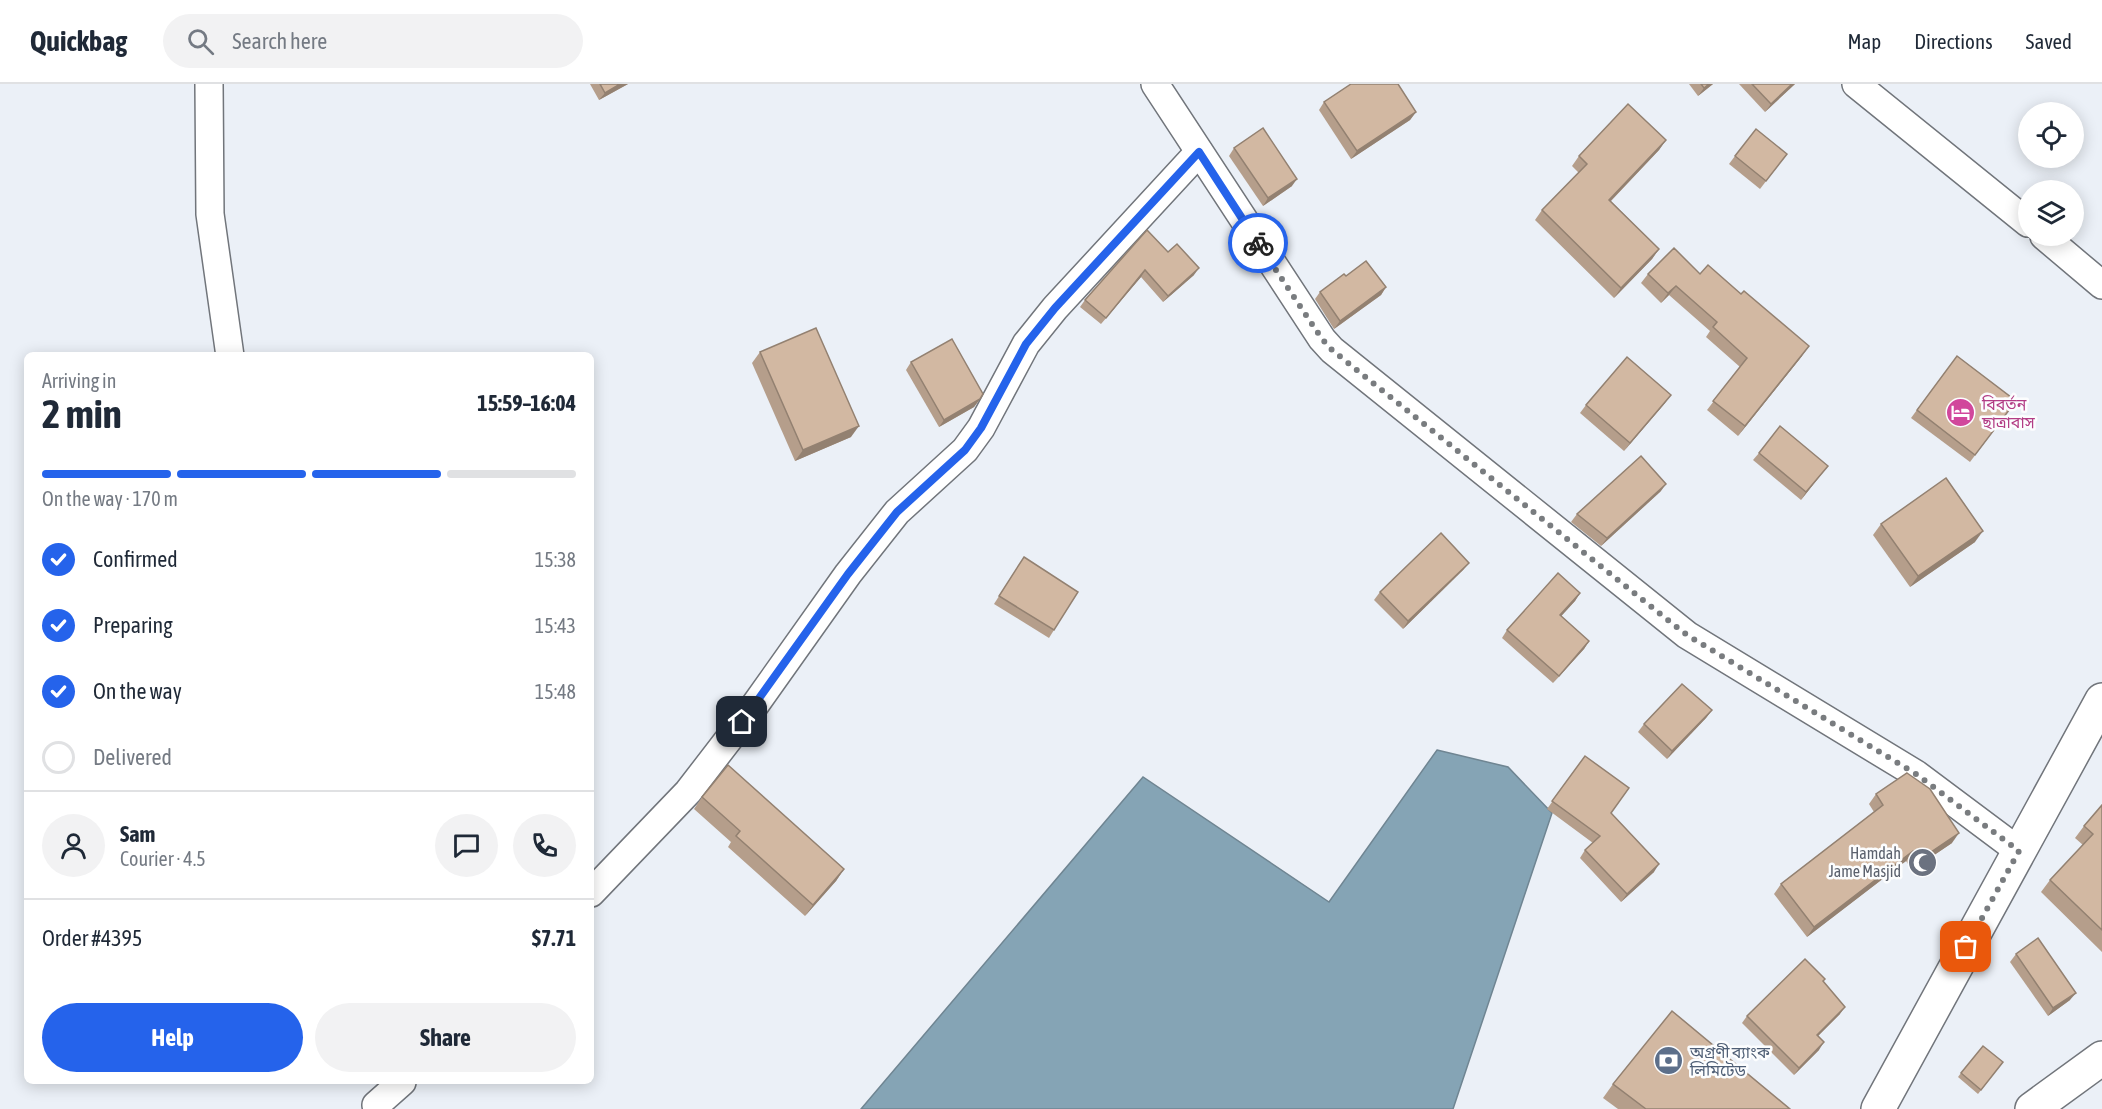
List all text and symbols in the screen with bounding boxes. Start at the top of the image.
search box [163,14,583,68]
text: Quickbag [30,25,127,57]
icon: search [184,25,217,58]
text: Search here [232,28,327,54]
text: Map [1847,29,1881,53]
text: Directions [1914,29,1993,53]
text: Saved [2026,29,2072,53]
map controls [2018,102,2084,246]
button: locate [2018,102,2084,168]
button: layers [2018,180,2084,246]
courier [1228,213,1288,273]
icon: bike [1242,227,1275,260]
text: Arriving in [42,369,116,392]
text: 15:59–16:04 [477,390,576,416]
text: 2 min [42,392,122,436]
place label: বিবর্তন ছাত্রাবাস [1981,395,2036,431]
hotel icon: বিবর্তন ছাত্রাবাস [1945,397,1977,429]
text: On the way · 170 m [42,487,178,510]
icon: check [42,543,75,576]
text: Confirmed [93,546,178,572]
text: 15:38 [535,548,576,571]
icon: check [42,609,75,642]
text: Preparing [93,612,173,638]
text: 15:43 [535,614,576,637]
icon: check [42,675,75,708]
text: On the way [93,678,182,704]
text: 15:48 [535,680,576,703]
pin [716,696,767,747]
icon: home [725,705,758,738]
text: Delivered [93,744,172,770]
button: person [42,814,105,877]
button: chat [435,814,498,877]
button: phone [513,814,576,877]
text: Sam [120,821,155,847]
place label: Hamdah Jame Masjid [1829,844,1901,881]
mosque icon: Hamdah Jame Masjid [1906,846,1938,878]
text: Courier · 4.5 [120,847,206,870]
pin [1940,921,1991,972]
text: Order #4395 [42,925,142,951]
text: $7.71 [532,925,576,951]
icon: bag [1949,930,1982,963]
button: Help [42,1003,303,1072]
button: Share [315,1003,576,1072]
place label: অগ্রণী ব্যাংক লিমিটেড [1689,1043,1771,1079]
bank icon: অগ্রণী ব্যাংক লিমিটেড [1653,1045,1685,1077]

